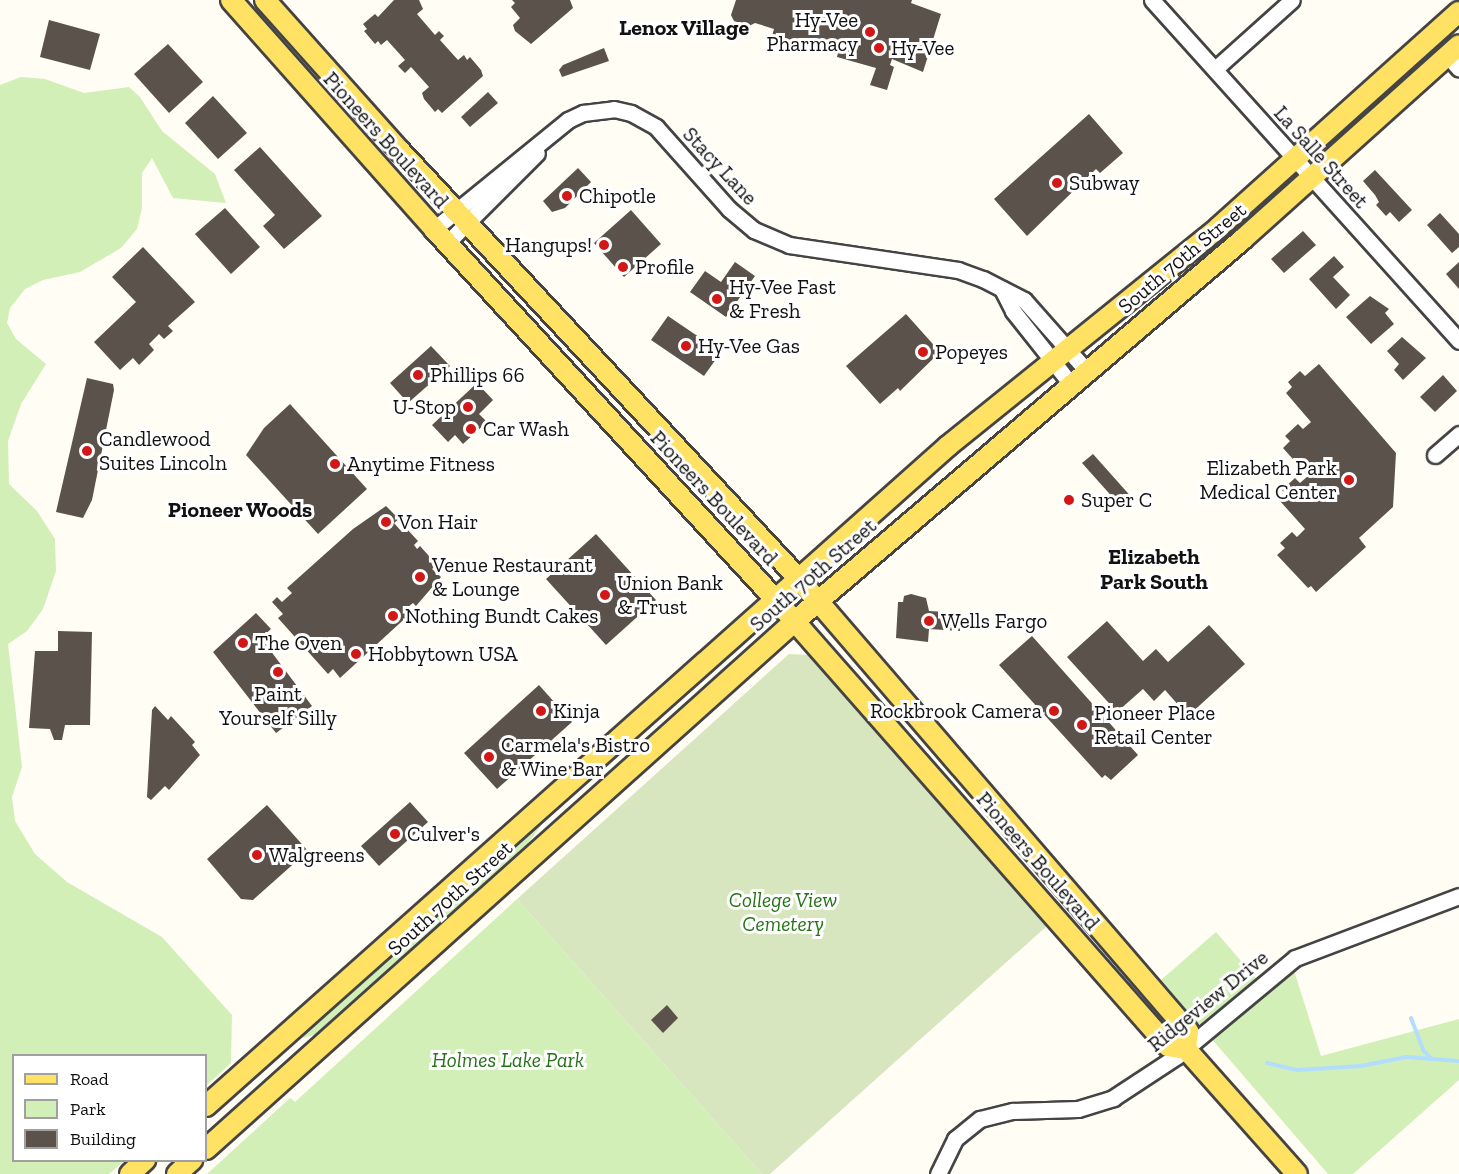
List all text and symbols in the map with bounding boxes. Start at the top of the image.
place label: Hy-Vee Pharmacy [767,7,858,57]
district label: Lenox Village [619,15,749,41]
marker: Hy-Vee Pharmacy [863,25,877,39]
place label: Hy-Vee [891,35,954,61]
marker: Hy-Vee [872,41,886,55]
street label: Pioneers Boulevard [318,67,454,213]
street label: La Salle Street [1269,101,1373,213]
street label: Stacy Lane [677,122,763,210]
place label: Subway [1069,170,1140,196]
marker: Subway [1050,176,1064,190]
place label: Chipotle [579,183,656,209]
marker: Chipotle [560,189,574,203]
street label: South 70th Street [1113,197,1251,319]
place label: Hangups! [505,232,592,258]
marker: Hangups! [597,238,611,252]
place label: Profile [635,254,694,280]
marker: Profile [616,260,630,274]
place label: Hy-Vee Fast & Fresh [729,274,836,324]
marker: Hy-Vee Fast & Fresh [710,292,724,306]
place label: Hy-Vee Gas [698,333,800,359]
marker: Hy-Vee Gas [679,339,693,353]
place label: Popeyes [935,339,1008,365]
marker: Popeyes [916,345,930,359]
place label: Phillips 66 [430,362,525,388]
marker: Phillips 66 [411,368,425,382]
place label: U-Stop [393,394,456,420]
marker: U-Stop [461,400,475,414]
place label: Car Wash [483,416,570,442]
marker: Car Wash [464,422,478,436]
place label: Candlewood Suites Lincoln [99,426,227,476]
street label: Pioneers Boulevard [645,426,783,570]
marker: Candlewood Suites Lincoln [80,444,94,458]
place label: Anytime Fitness [347,451,495,477]
place label: Elizabeth Park Medical Center [1200,455,1337,505]
marker: Anytime Fitness [328,457,342,471]
marker: Elizabeth Park Medical Center [1342,473,1356,487]
place label: Super C [1081,487,1153,513]
marker: Super C [1062,493,1076,507]
district label: Pioneer Woods [167,497,313,523]
place label: Von Hair [398,509,478,535]
street label: South 70th Street [744,513,882,637]
marker: Von Hair [379,515,393,529]
district label: Elizabeth Park South [1100,543,1208,594]
place label: Venue Restaurant & Lounge [432,552,593,602]
marker: Venue Restaurant & Lounge [413,570,427,584]
place label: Union Bank & Trust [617,570,723,620]
marker: Union Bank & Trust [598,588,612,602]
place label: Nothing Bundt Cakes [405,603,598,629]
place label: Wells Fargo [941,608,1047,634]
marker: Nothing Bundt Cakes [386,609,400,623]
marker: Wells Fargo [922,614,936,628]
place label: The Oven [255,630,342,656]
marker: The Oven [236,636,250,650]
place label: Hobbytown USA [368,641,518,667]
marker: Hobbytown USA [349,647,363,661]
marker: Paint Yourself Silly [271,665,285,679]
place label: Paint Yourself Silly [219,681,337,731]
place label: Kinja [553,698,600,724]
place label: Rockbrook Camera [870,698,1042,724]
place label: Pioneer Place Retail Center [1094,700,1215,750]
marker: Kinja [534,704,548,718]
marker: Rockbrook Camera [1047,704,1061,718]
marker: Pioneer Place Retail Center [1075,718,1089,732]
place label: Carmela's Bistro & Wine Bar [501,732,650,782]
marker: Carmela's Bistro & Wine Bar [482,750,496,764]
street label: Pioneers Boulevard [971,787,1105,935]
place label: Culver's [407,821,480,847]
marker: Culver's [388,827,402,841]
street label: South 70th Street [382,835,518,961]
place label: Walgreens [269,842,365,868]
marker: Walgreens [250,848,264,862]
park label: College View Cemetery [728,887,838,937]
street label: Ridgeview Drive [1143,945,1273,1057]
park label: Holmes Lake Park [432,1047,584,1073]
legend [12,1054,207,1162]
text: Road [70,1068,109,1090]
text: Park [70,1098,106,1120]
text: Building [70,1128,136,1150]

